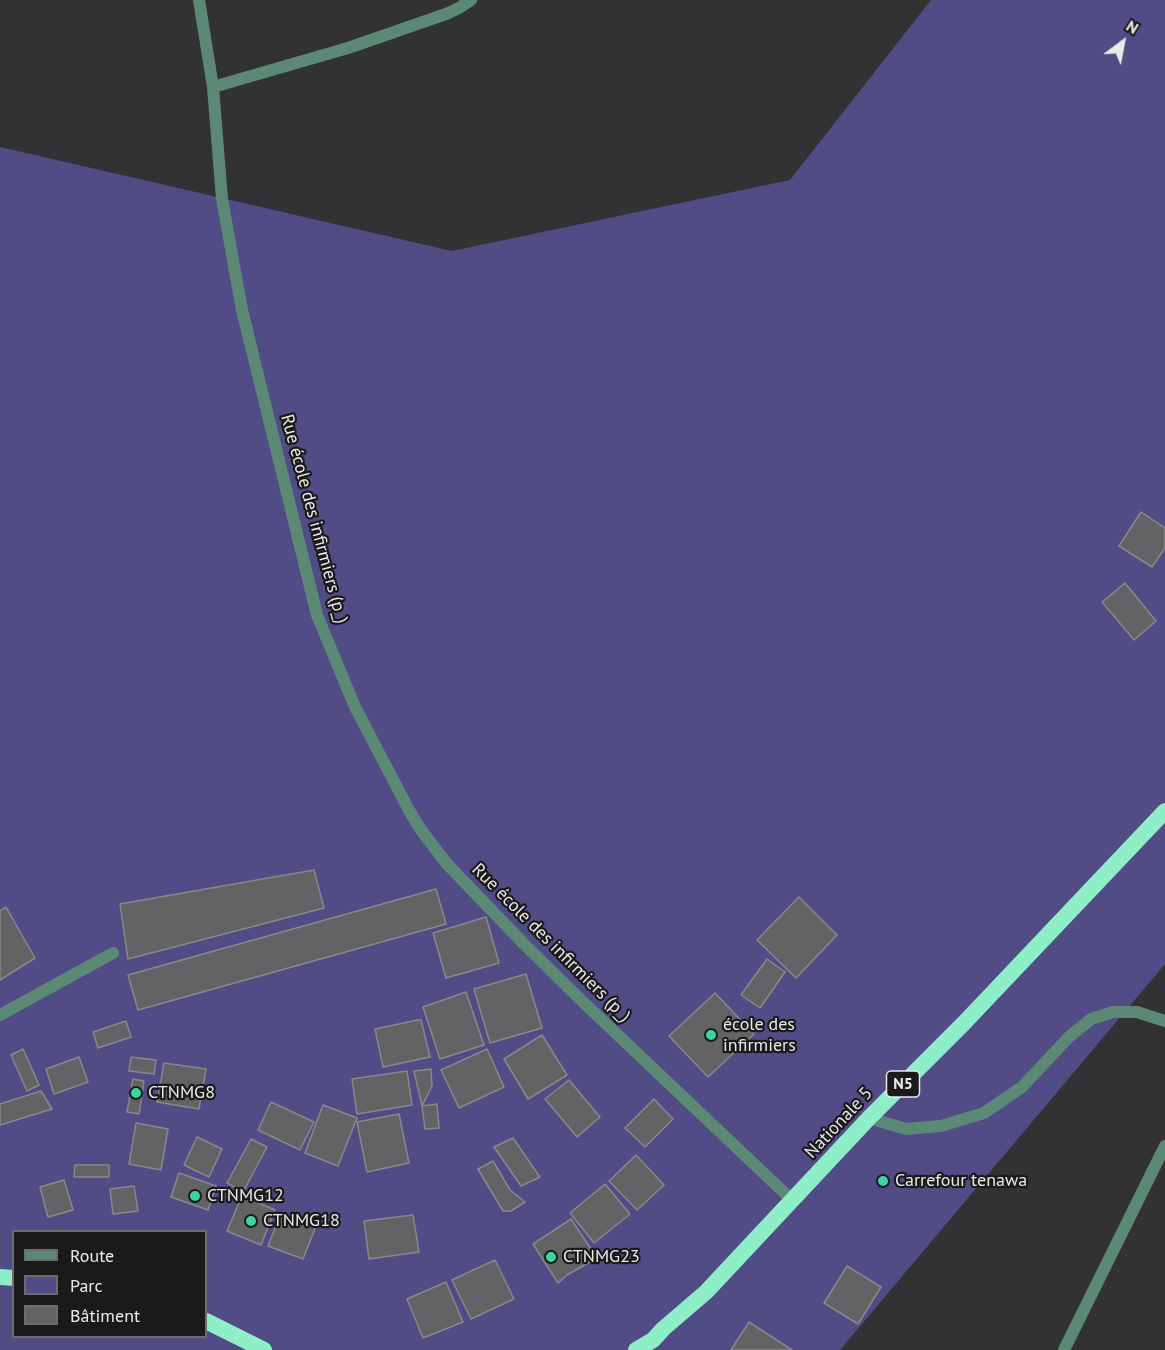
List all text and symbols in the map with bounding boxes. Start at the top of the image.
north arrow [1093,12,1153,72]
text: N [1123,15,1142,38]
street label: Rue école des infirmiers (p_) [276,412,352,626]
street label: Rue école des infirmiers (p_) [467,859,635,1027]
place label: école des infirmiers [723,1014,796,1056]
marker: école des infirmiers [704,1028,718,1042]
road number: N5 [886,1071,920,1097]
place label: CTNMG8 [148,1082,215,1104]
street label: Nationale 5 [801,1083,877,1163]
marker: CTNMG8 [129,1086,143,1100]
place label: Carrefour tenawa [895,1170,1027,1192]
marker: Carrefour tenawa [876,1174,890,1188]
place label: CTNMG12 [207,1185,284,1207]
marker: CTNMG12 [188,1189,202,1203]
place label: CTNMG18 [263,1210,340,1232]
marker: CTNMG18 [244,1214,258,1228]
legend [12,1230,207,1338]
text: Route [70,1244,114,1267]
place label: CTNMG23 [563,1246,640,1268]
marker: CTNMG23 [544,1250,558,1264]
text: Parc [70,1274,103,1297]
text: Bâtiment [70,1304,140,1327]

